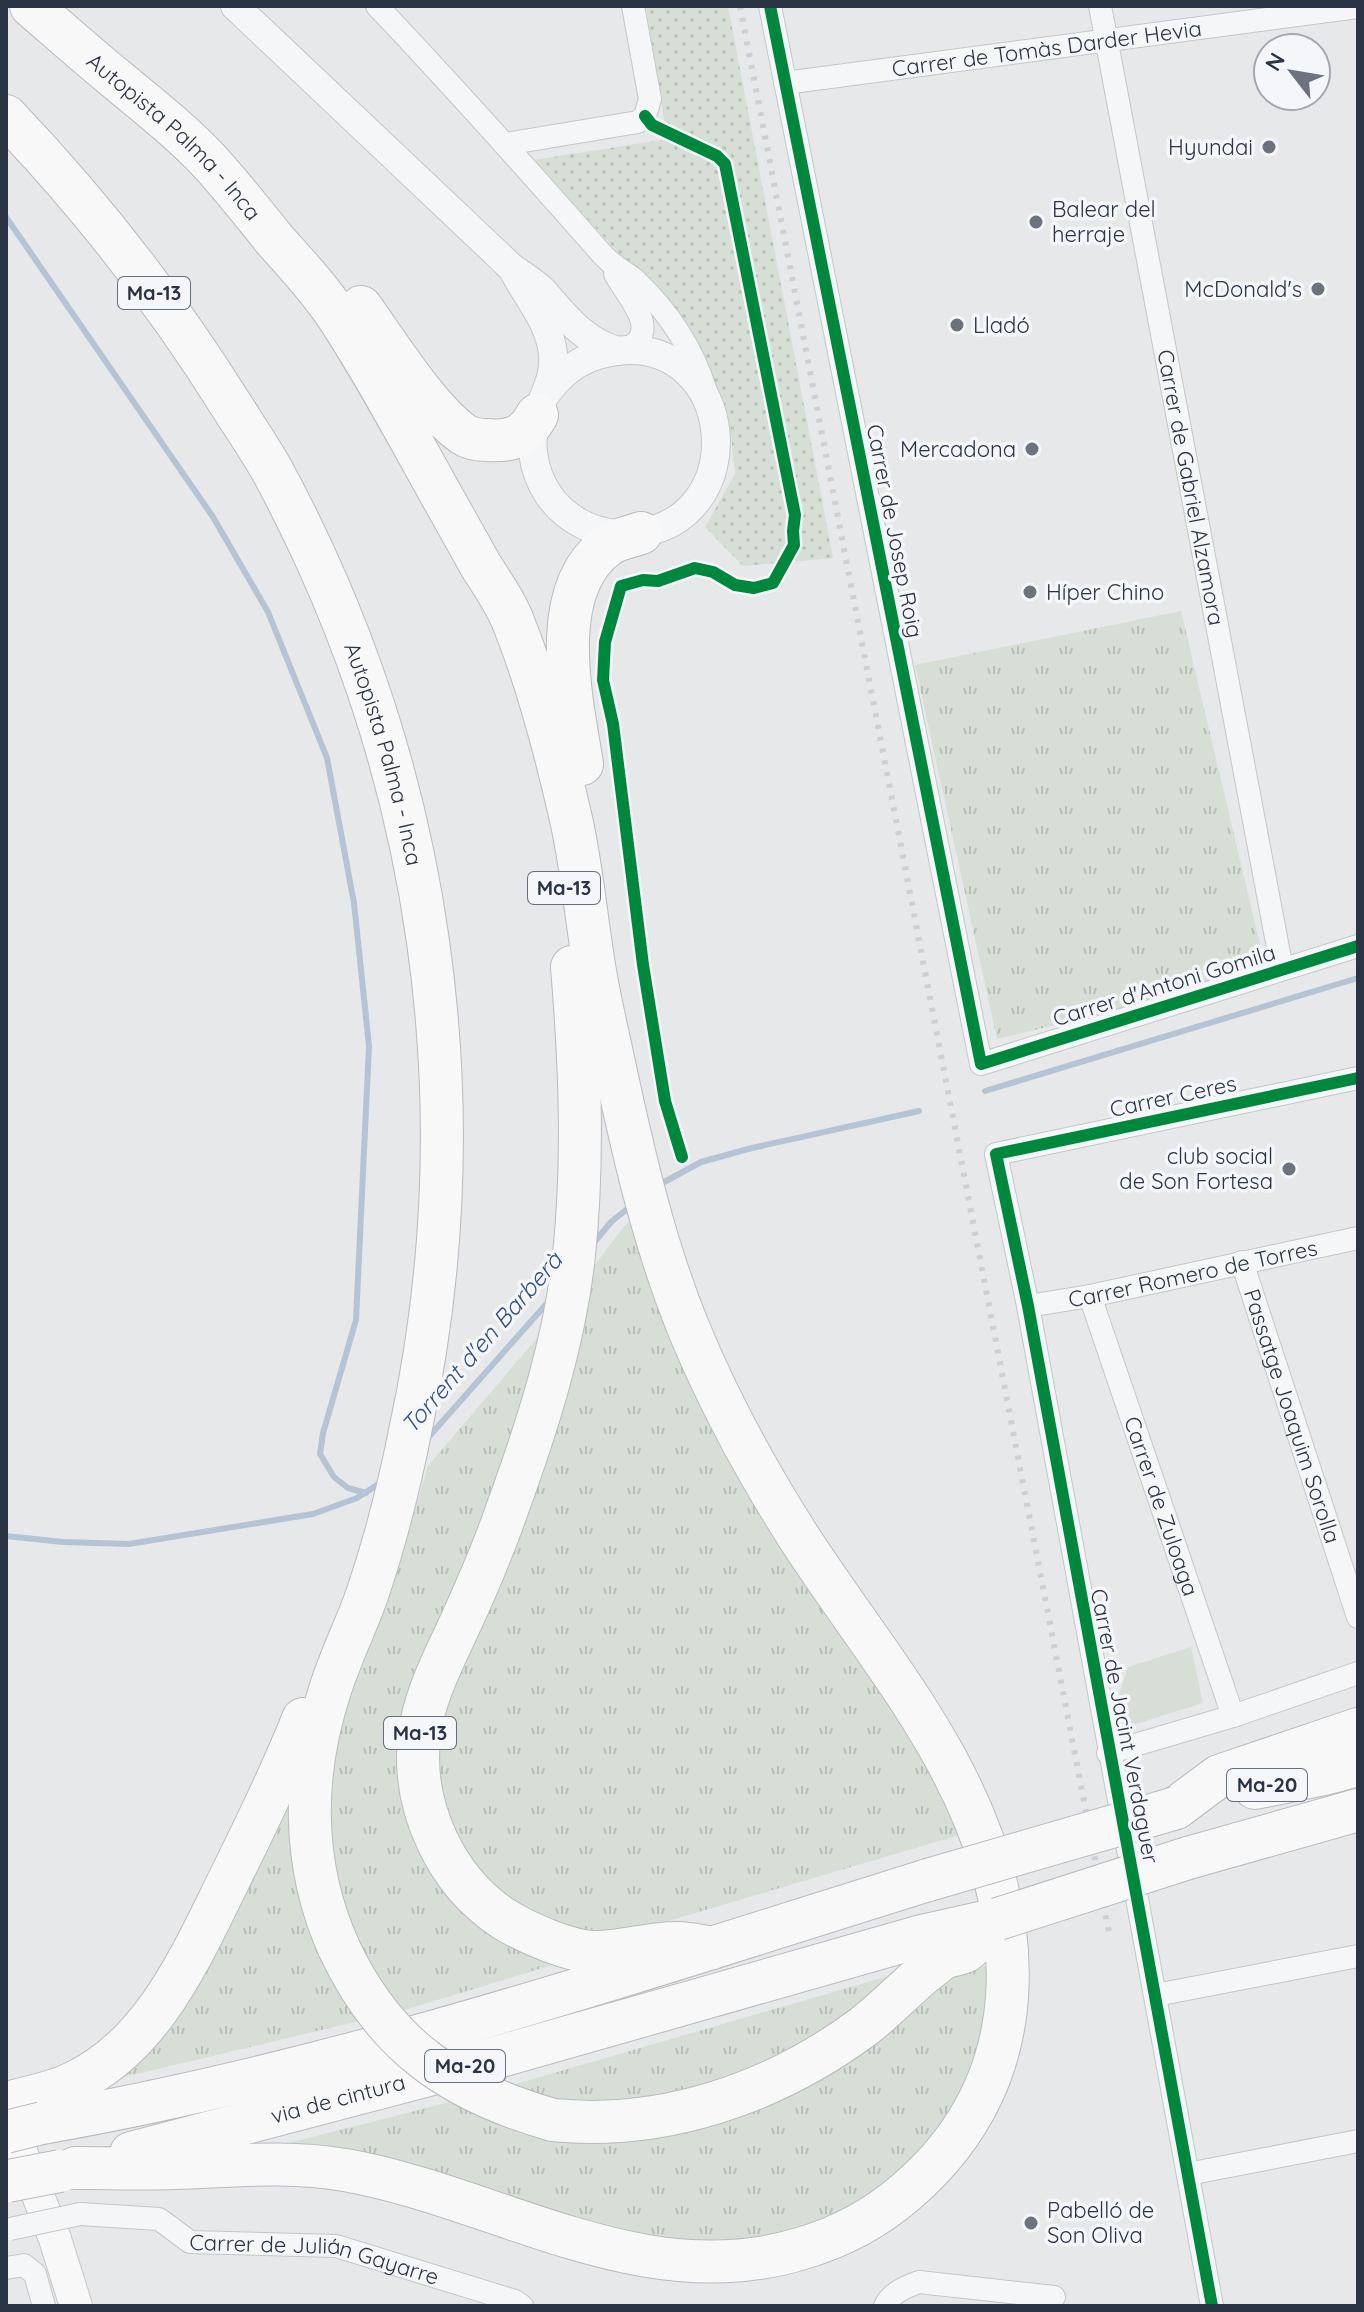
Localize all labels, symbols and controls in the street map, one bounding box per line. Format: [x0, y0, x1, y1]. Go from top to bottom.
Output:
street label: Carrer de Tomàs Darder Hevia [890, 14, 1203, 83]
north arrow [1252, 32, 1332, 112]
street label: Autopista Palma - Inca [81, 47, 267, 226]
text: N [1259, 48, 1291, 76]
place label: Hyundai [1168, 133, 1253, 161]
marker: Hyundai [1260, 138, 1278, 156]
place label: Balear del herraje [1052, 195, 1156, 248]
marker: Balear del herraje [1027, 213, 1045, 231]
place label: McDonald's [1184, 275, 1302, 303]
road number: Ma-13 [118, 277, 190, 309]
marker: McDonald's [1309, 280, 1327, 298]
place label: Lladó [973, 311, 1030, 339]
marker: Lladó [948, 316, 966, 334]
street label: Carrer de Gabriel Alzamora [1151, 347, 1231, 628]
street label: Carrer de Josep Roig [861, 422, 929, 640]
place label: Mercadona [900, 435, 1016, 463]
marker: Mercadona [1023, 440, 1041, 458]
place label: Híper Chino [1046, 578, 1164, 606]
marker: Híper Chino [1021, 583, 1039, 601]
street label: Autopista Palma - Inca [338, 639, 429, 868]
road number: Ma-13 [528, 872, 600, 904]
street label: Carrer d'Antoni Gomila [1049, 938, 1279, 1032]
street label: Carrer Ceres [1107, 1069, 1239, 1123]
place label: club social de Son Fortesa [1119, 1142, 1273, 1195]
marker: club social de Son Fortesa [1280, 1160, 1298, 1178]
street label: Carrer Romero de Torres [1066, 1233, 1320, 1313]
water label: Torrent d'en Barberà [394, 1244, 569, 1439]
street label: Passatge Joaquim Sorolla [1238, 1285, 1347, 1547]
street label: Carrer de Zuloaga [1118, 1413, 1205, 1600]
street label: Carrer de Jacint Verdaguer [1085, 1586, 1165, 1866]
road number: Ma-13 [384, 1717, 456, 1749]
road number: Ma-20 [1227, 1769, 1307, 1801]
road number: Ma-20 [425, 2050, 505, 2082]
street label: via de cintura [268, 2068, 408, 2130]
place label: Pabelló de Son Oliva [1047, 2196, 1154, 2249]
marker: Pabelló de Son Oliva [1022, 2214, 1040, 2232]
street label: Carrer de Julián Gayarre [189, 2228, 442, 2291]

